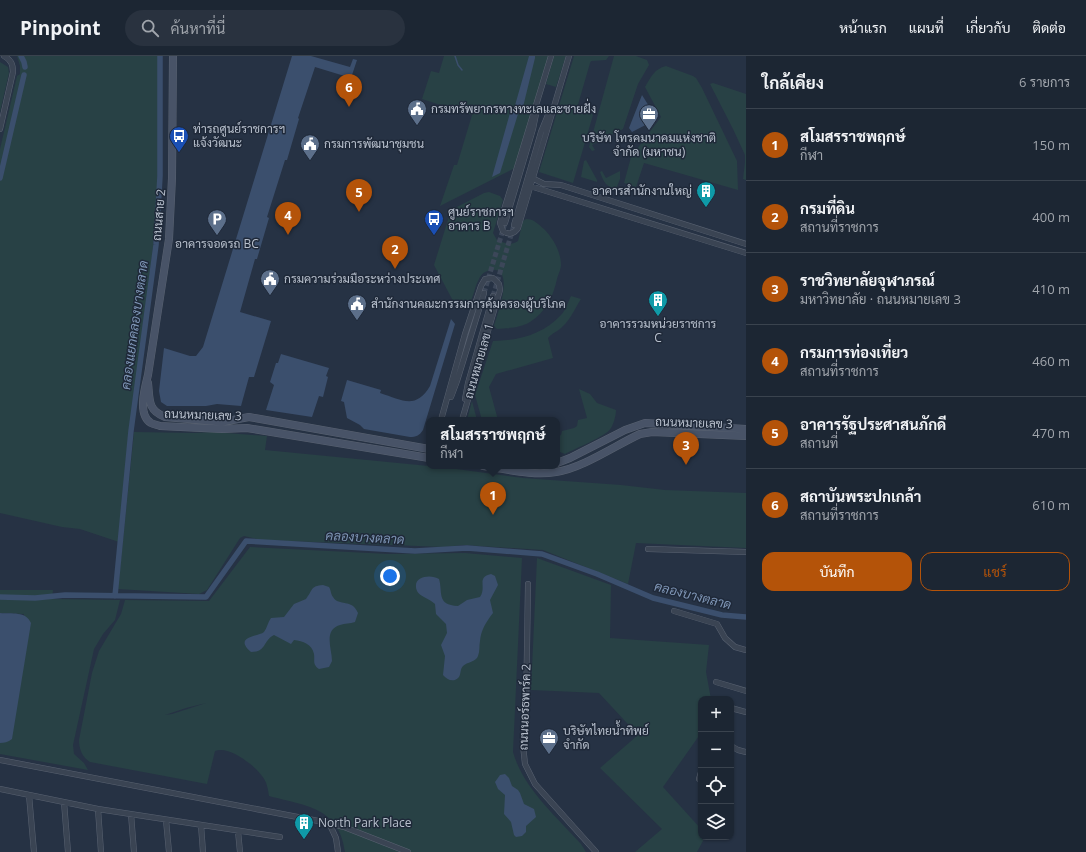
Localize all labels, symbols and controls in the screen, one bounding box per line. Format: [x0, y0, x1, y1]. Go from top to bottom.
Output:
search box [125, 10, 405, 46]
text: Pinpoint [20, 15, 101, 41]
icon: search [139, 17, 161, 39]
text: ค้นหาที่นี่ [171, 18, 225, 38]
text: หน้าแรก [839, 18, 887, 37]
text: แผนที่ [909, 18, 944, 37]
text: เกี่ยวกับ [966, 18, 1010, 37]
text: ติดต่อ [1032, 18, 1066, 37]
text: ใกล้เคียง [762, 71, 824, 94]
text: 6 รายการ [1019, 73, 1070, 91]
pin: 6 [336, 74, 362, 107]
public building icon: กรมทรัพยากรทางทะเลและชายฝั่ง [406, 98, 428, 126]
place label: กรมทรัพยากรทางทะเลและชายฝั่ง [431, 98, 596, 117]
office icon: บริษัท โทรคมนาคมแห่งชาติ จำกัด (มหาชน) [638, 103, 660, 131]
place label: ท่ารถศูนย์ราชการฯ แจ้งวัฒนะ [193, 120, 285, 151]
bus stop icon: ท่ารถศูนย์ราชการฯ แจ้งวัฒนะ [168, 125, 190, 153]
text: สโมสรราชพฤกษ์ [800, 126, 906, 146]
place label: บริษัท โทรคมนาคมแห่งชาติ จำกัด (มหาชน) [582, 129, 716, 160]
public building icon: กรมการพัฒนาชุมชน [299, 133, 321, 161]
place label: กรมการพัฒนาชุมชน [324, 135, 425, 153]
text: 1 [771, 136, 779, 154]
text: 150 m [1032, 136, 1070, 154]
text: กีฬา [800, 146, 823, 164]
pin: 5 [346, 179, 372, 212]
building icon: อาคารสำนักงานใหญ่ [695, 180, 717, 208]
place label: อาคารสำนักงานใหญ่ [592, 182, 692, 199]
street label: ถนนสาย 2 [148, 188, 169, 242]
text: กรมที่ดิน [800, 198, 855, 218]
pin: 4 [275, 202, 301, 235]
place label: ศูนย์ราชการฯ อาคาร B [448, 203, 514, 234]
parking icon: อาคารจอดรถ BC [206, 208, 228, 236]
bus stop icon: ศูนย์ราชการฯ อาคาร B [423, 208, 445, 236]
text: 2 [771, 208, 779, 226]
text: 400 m [1032, 208, 1070, 226]
text: สถานที่ราชการ [800, 218, 879, 236]
place label: อาคารจอดรถ BC [175, 235, 259, 252]
pin: 2 [382, 236, 408, 269]
water label: คลองแยกคลองบางตลาด [116, 259, 152, 391]
public building icon: กรมความร่วมมือระหว่างประเทศ [259, 268, 281, 296]
place label: กรมความร่วมมือระหว่างประเทศ [284, 270, 441, 287]
text: ราชวิทยาลัยจุฬาภรณ์ [800, 270, 935, 290]
text: 3 [771, 280, 779, 298]
text: 410 m [1032, 280, 1070, 298]
building icon: อาคารรวมหน่วยราชการ C [647, 289, 669, 317]
text: มหาวิทยาลัย · ถนนหมายเลข 3 [800, 290, 961, 308]
public building icon: สำนักงานคณะกรรมการคุ้มครองผู้บริโภค [346, 293, 368, 321]
place label: สำนักงานคณะกรรมการคุ้มครองผู้บริโภค [371, 295, 566, 313]
place label: อาคารรวมหน่วยราชการ C [600, 315, 717, 346]
street label: ถนนหมายเลข 1 [460, 321, 497, 401]
text: กรมการท่องเที่ยว [800, 342, 908, 362]
text: 4 [771, 352, 779, 370]
text: 460 m [1032, 352, 1070, 370]
text: สถานที่ราชการ [800, 362, 879, 380]
street label: ถนนหมายเลข 3 [164, 405, 242, 424]
street label: ถนนหมายเลข 3 [655, 413, 733, 432]
text: อาคารรัฐประศาสนภักดี [800, 414, 946, 434]
popup [426, 417, 560, 469]
text: สโมสรราชพฤกษ์ [440, 424, 546, 444]
text: 5 [771, 424, 779, 442]
text: 470 m [1032, 424, 1070, 442]
pin: 3 [673, 432, 699, 465]
text: สถานที่ [800, 434, 838, 452]
text: กีฬา [440, 444, 463, 462]
pin: 1 [480, 482, 506, 515]
text: สถาบันพระปกเกล้า [800, 486, 921, 506]
text: 6 [771, 496, 779, 514]
text: 610 m [1032, 496, 1070, 514]
text: สถานที่ราชการ [800, 506, 879, 524]
water label: คลองบางตลาด [325, 526, 405, 548]
button: บันทึก [762, 552, 912, 591]
button: แชร์ [920, 552, 1070, 591]
your location [380, 566, 400, 586]
water label: คลองบางตลาด [653, 577, 734, 613]
street label: ถนนนอร์ธพาร์ค 2 [514, 663, 535, 751]
map controls [698, 696, 734, 840]
button: + [698, 696, 734, 732]
place label: บริษัทไทยน้ำทิพย์ จำกัด [563, 720, 649, 753]
office icon: บริษัทไทยน้ำทิพย์ จำกัด [538, 727, 560, 755]
button: − [698, 732, 734, 768]
button: locate [698, 768, 734, 804]
button: layers [698, 804, 734, 840]
building icon: North Park Place [293, 812, 315, 840]
place label: North Park Place [318, 814, 412, 831]

